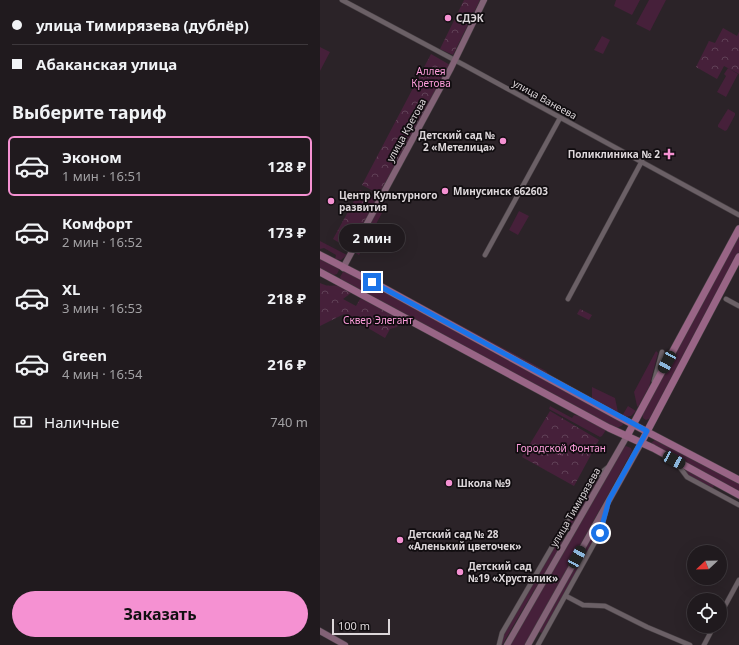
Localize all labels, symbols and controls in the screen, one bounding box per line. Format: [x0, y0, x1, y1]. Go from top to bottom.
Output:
place label: СДЭК [456, 11, 484, 25]
marker: СДЭК [443, 13, 453, 23]
text: улица Тимирязева (дублёр) [36, 15, 249, 35]
text: Абаканская улица [36, 54, 177, 74]
park label: Аллея Кретова [411, 64, 451, 90]
street label: улица Ванеева [510, 76, 580, 122]
street label: улица Кретова [383, 96, 429, 164]
text: Выберите тариф [12, 100, 167, 124]
place label: Детский сад № 2 «Метелица» [419, 128, 495, 154]
marker: Детский сад № 2 «Метелица» [498, 136, 508, 146]
text: Эконом [62, 147, 122, 167]
place label: Поликлиника № 2 [568, 147, 660, 161]
icon: car [14, 148, 50, 184]
marker: Поликлиника № 2 [663, 148, 675, 160]
text: 128 ₽ [267, 156, 306, 176]
text: 1 мин · 16:51 [62, 167, 142, 185]
place label: Минусинск 662603 [453, 184, 548, 198]
marker: Минусинск 662603 [440, 186, 450, 196]
place label: Центр Культурного развития [339, 188, 437, 214]
marker: Центр Культурного развития [326, 196, 336, 206]
text: Комфорт [62, 213, 132, 233]
icon: car [14, 214, 50, 250]
text: 173 ₽ [267, 222, 306, 242]
callout: 2 мин [339, 224, 405, 252]
text: 2 мин [353, 229, 392, 247]
text: 2 мин · 16:52 [62, 233, 142, 251]
route end [363, 273, 381, 291]
text: XL [62, 279, 80, 299]
icon: car [14, 280, 50, 316]
text: 218 ₽ [267, 288, 306, 308]
text: 3 мин · 16:53 [62, 299, 142, 317]
park label: Сквер Элегант [343, 313, 413, 327]
text: Green [62, 345, 107, 365]
icon: car [14, 346, 50, 382]
car [656, 349, 678, 375]
text: 216 ₽ [267, 354, 306, 374]
text: 4 мин · 16:54 [62, 365, 142, 383]
icon: cash [12, 411, 34, 433]
text: Наличные [44, 412, 119, 432]
text: 740 m [270, 413, 308, 431]
park label: Городской Фонтан [516, 441, 606, 455]
car [661, 449, 687, 471]
street label: улица Тимирязева [547, 465, 603, 549]
place label: Школа №9 [457, 476, 511, 490]
marker: Школа №9 [444, 478, 454, 488]
route start [591, 524, 609, 542]
place label: Детский сад № 28 «Аленький цветочек» [408, 527, 522, 553]
marker: Детский сад № 28 «Аленький цветочек» [395, 535, 405, 545]
car [566, 544, 588, 570]
north arrow [687, 545, 727, 585]
map controls [687, 545, 727, 633]
place label: Детский сад №19 «Хрусталик» [468, 559, 558, 585]
marker: Детский сад №19 «Хрусталик» [455, 567, 465, 577]
button: Заказать [12, 591, 308, 637]
button: locate [687, 593, 727, 633]
scale bar [332, 617, 390, 636]
text: 100 m [338, 618, 370, 633]

